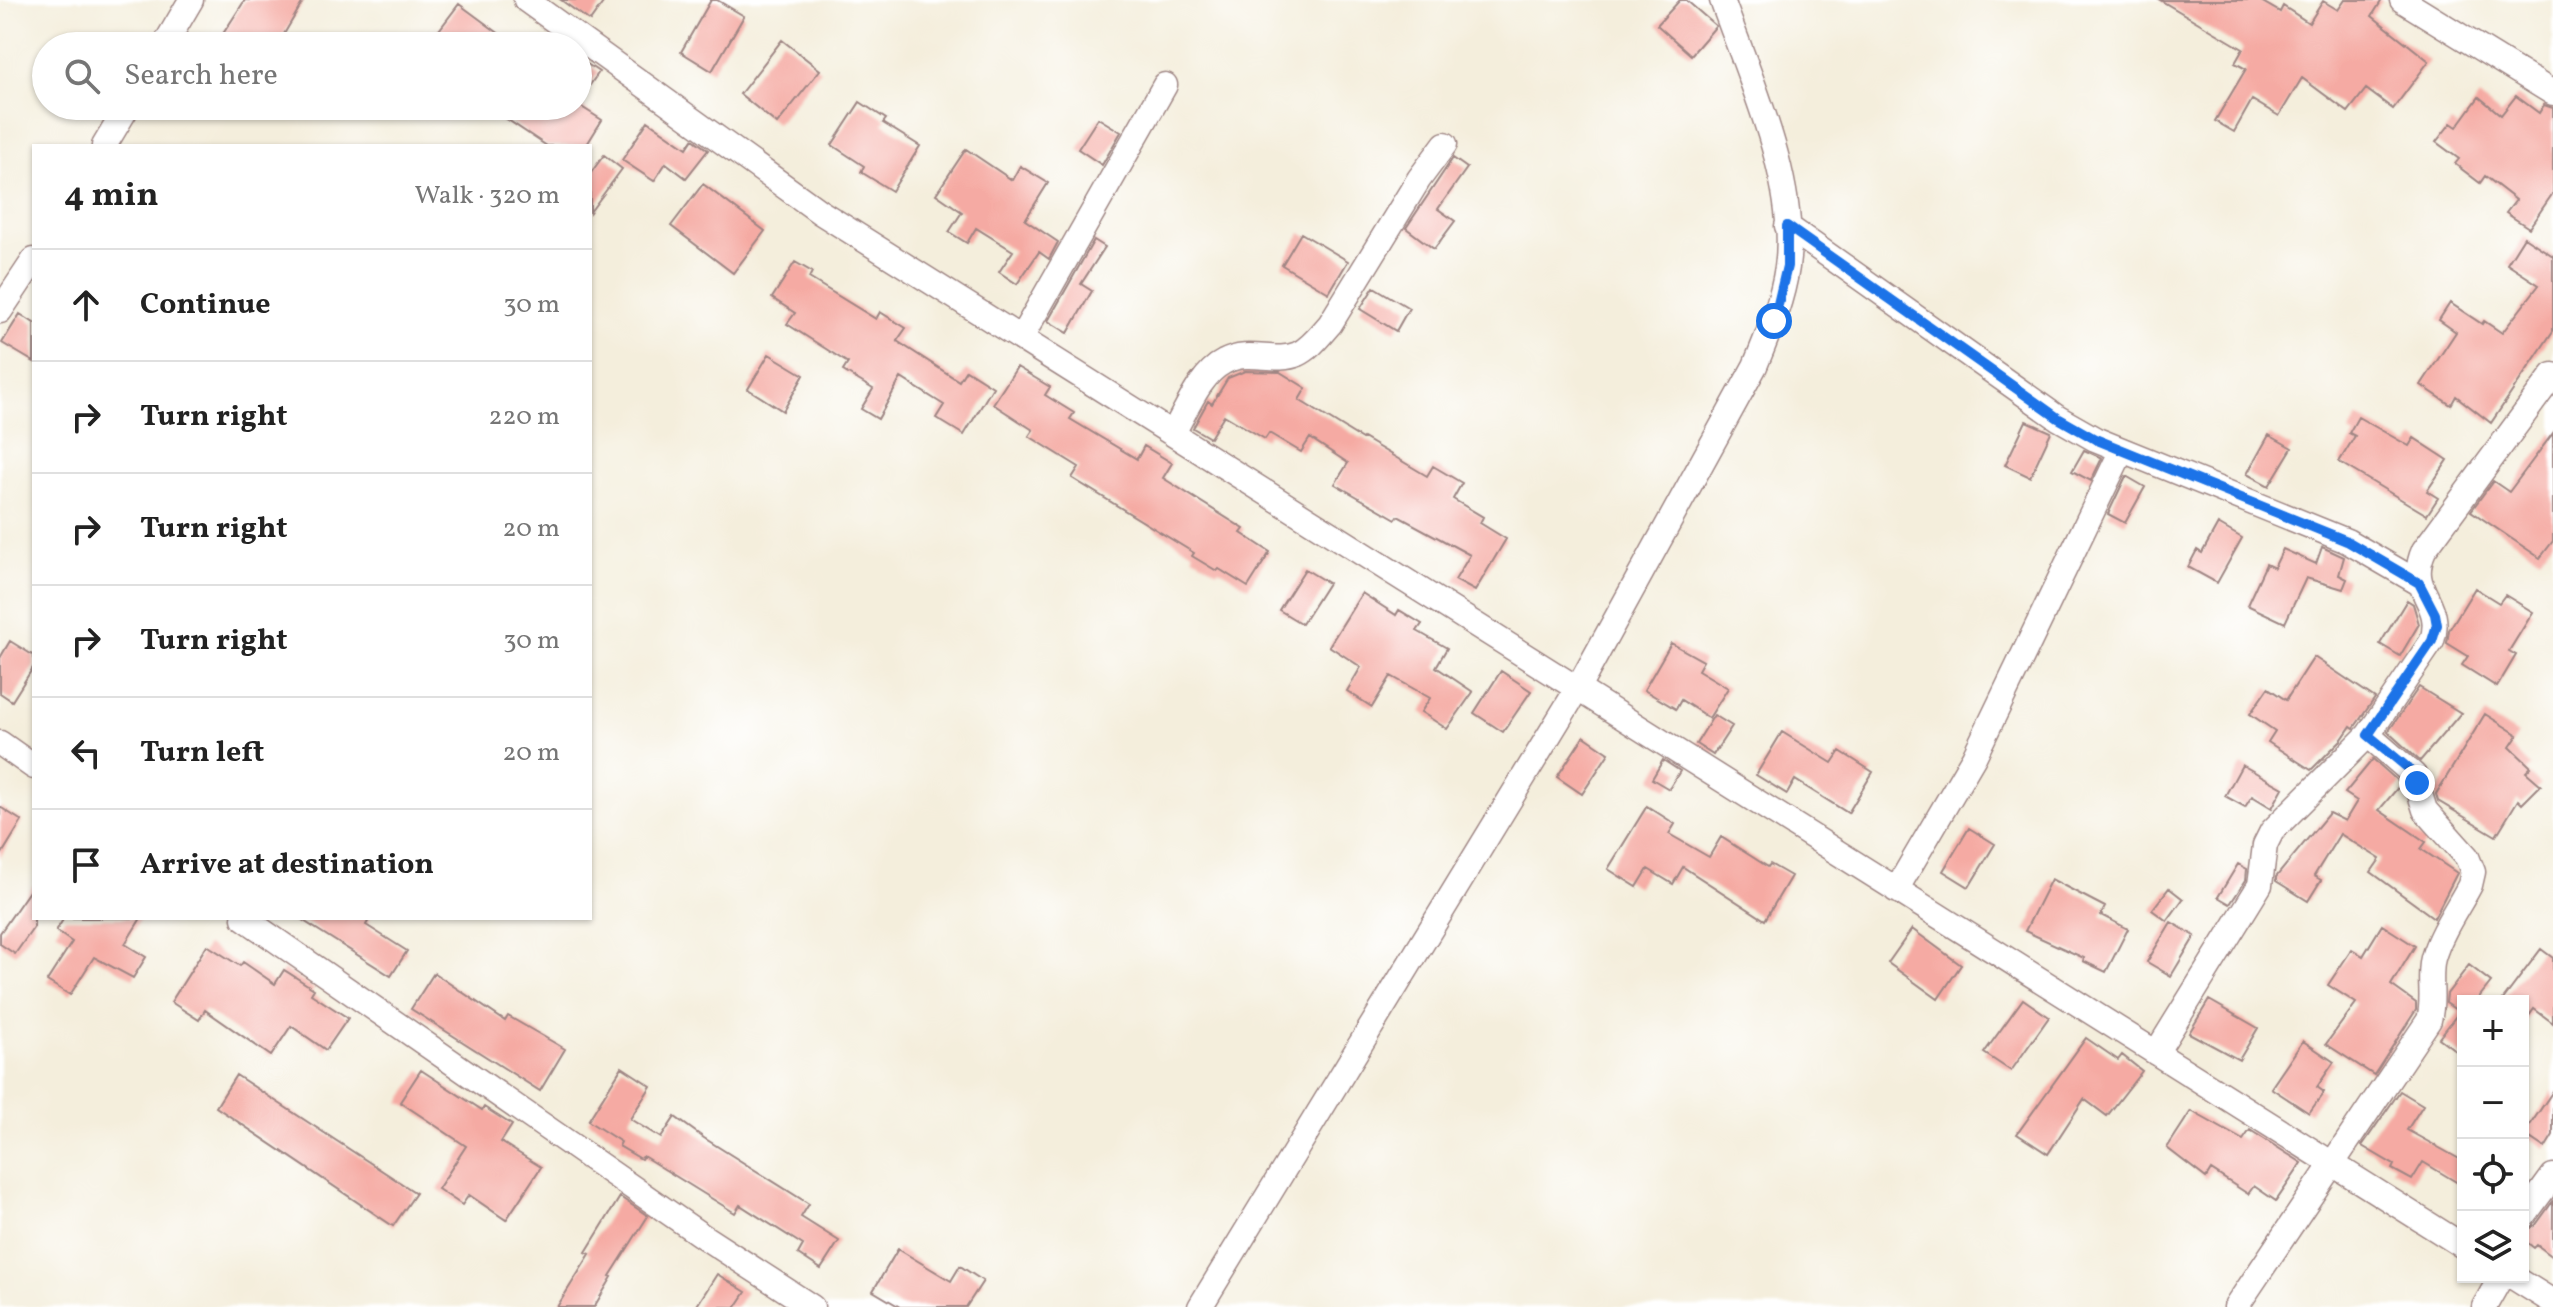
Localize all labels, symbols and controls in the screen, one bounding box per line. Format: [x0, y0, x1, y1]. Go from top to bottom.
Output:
search box [32, 32, 592, 120]
icon: search [60, 54, 104, 98]
text: Search here [124, 55, 278, 97]
text: 4 min [64, 173, 159, 220]
text: Walk · 320 m [414, 178, 560, 214]
icon: ahead [64, 283, 108, 327]
text: Continue [140, 284, 271, 326]
text: 30 m [503, 287, 560, 323]
route start [1756, 303, 1792, 339]
icon: right [64, 395, 108, 439]
text: Turn right [140, 396, 288, 438]
text: 220 m [488, 399, 560, 435]
icon: right [64, 507, 108, 551]
text: Turn right [140, 508, 288, 550]
text: 20 m [502, 511, 560, 547]
icon: right [64, 619, 108, 663]
text: Turn right [140, 620, 288, 662]
text: 30 m [503, 623, 560, 659]
icon: left [64, 731, 108, 775]
text: Turn left [140, 732, 264, 774]
text: 20 m [502, 735, 560, 771]
route end [2399, 765, 2435, 801]
icon: arrive [64, 843, 108, 887]
text: Arrive at destination [140, 844, 434, 886]
map controls [2457, 995, 2529, 1283]
button: + [2457, 995, 2529, 1067]
button: − [2457, 1067, 2529, 1139]
button: locate [2457, 1139, 2529, 1211]
button: layers [2457, 1211, 2529, 1283]

